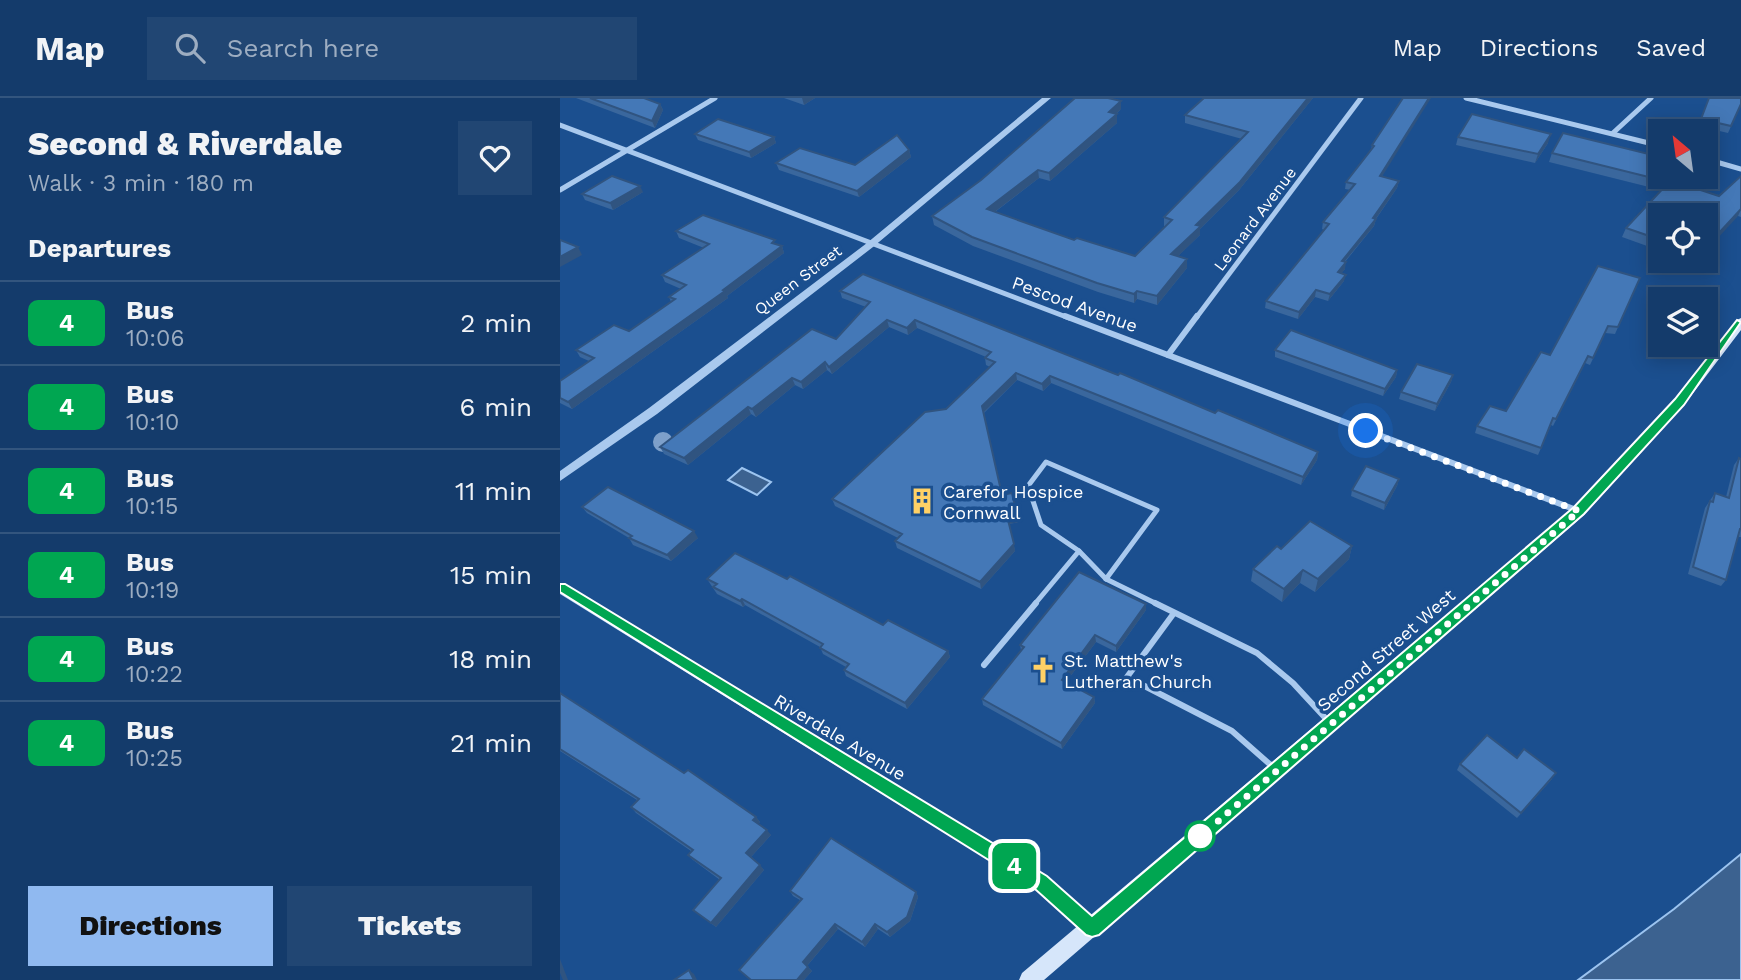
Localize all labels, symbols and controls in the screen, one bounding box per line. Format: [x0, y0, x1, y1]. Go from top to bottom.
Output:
search box [147, 17, 637, 80]
text: Map [35, 29, 105, 68]
icon: search [171, 29, 209, 67]
text: Search here [227, 33, 379, 63]
text: Map [1393, 34, 1442, 62]
text: Directions [1480, 34, 1598, 62]
text: Saved [1636, 34, 1706, 62]
north arrow [1648, 119, 1718, 189]
map controls [1648, 119, 1718, 357]
button: heart [458, 121, 532, 195]
text: Second & Riverdale [28, 124, 342, 163]
street label: Leonard Avenue [1210, 163, 1300, 275]
text: Walk · 3 min · 180 m [28, 170, 254, 197]
button: locate [1648, 203, 1718, 273]
text: Departures [28, 233, 171, 263]
street label: Queen Street [751, 241, 845, 319]
street label: Pescod Avenue [1009, 272, 1141, 336]
button: layers [1648, 287, 1718, 357]
text: Bus [126, 295, 174, 325]
text: 2 min [460, 308, 532, 338]
text: 4 [59, 309, 74, 337]
text: 10:06 [126, 325, 184, 352]
text: Bus [126, 379, 174, 409]
text: 6 min [460, 392, 532, 422]
text: 4 [59, 393, 74, 421]
text: 10:10 [126, 409, 179, 436]
your location [1348, 413, 1383, 448]
text: Bus [126, 463, 174, 493]
text: 11 min [455, 476, 532, 506]
text: 4 [59, 477, 74, 505]
place label: Carefor Hospice Cornwall [943, 481, 1083, 523]
building icon: Carefor Hospice Cornwall [907, 486, 937, 516]
text: 10:15 [126, 493, 178, 520]
text: Bus [126, 547, 174, 577]
text: 15 min [450, 560, 532, 590]
text: 4 [59, 561, 74, 589]
text: 10:19 [126, 577, 179, 604]
street label: Second Street West [1313, 584, 1459, 715]
text: Bus [126, 631, 174, 661]
text: 18 min [449, 644, 532, 674]
text: 4 [59, 645, 74, 673]
place label: St. Matthew's Lutheran Church [1064, 650, 1212, 692]
church icon: St. Matthew's Lutheran Church [1028, 655, 1058, 685]
text: 10:22 [126, 661, 183, 688]
street label: Riverdale Avenue [770, 689, 910, 785]
text: Bus [126, 715, 174, 745]
text: 21 min [450, 728, 532, 758]
text: 4 [59, 729, 74, 757]
text: 10:25 [126, 745, 183, 772]
unlabelled marker [1185, 821, 1215, 851]
line badge: 4 [991, 843, 1037, 889]
text: 4 [1006, 852, 1022, 880]
button: Directions [28, 886, 273, 966]
button: Tickets [287, 886, 532, 966]

